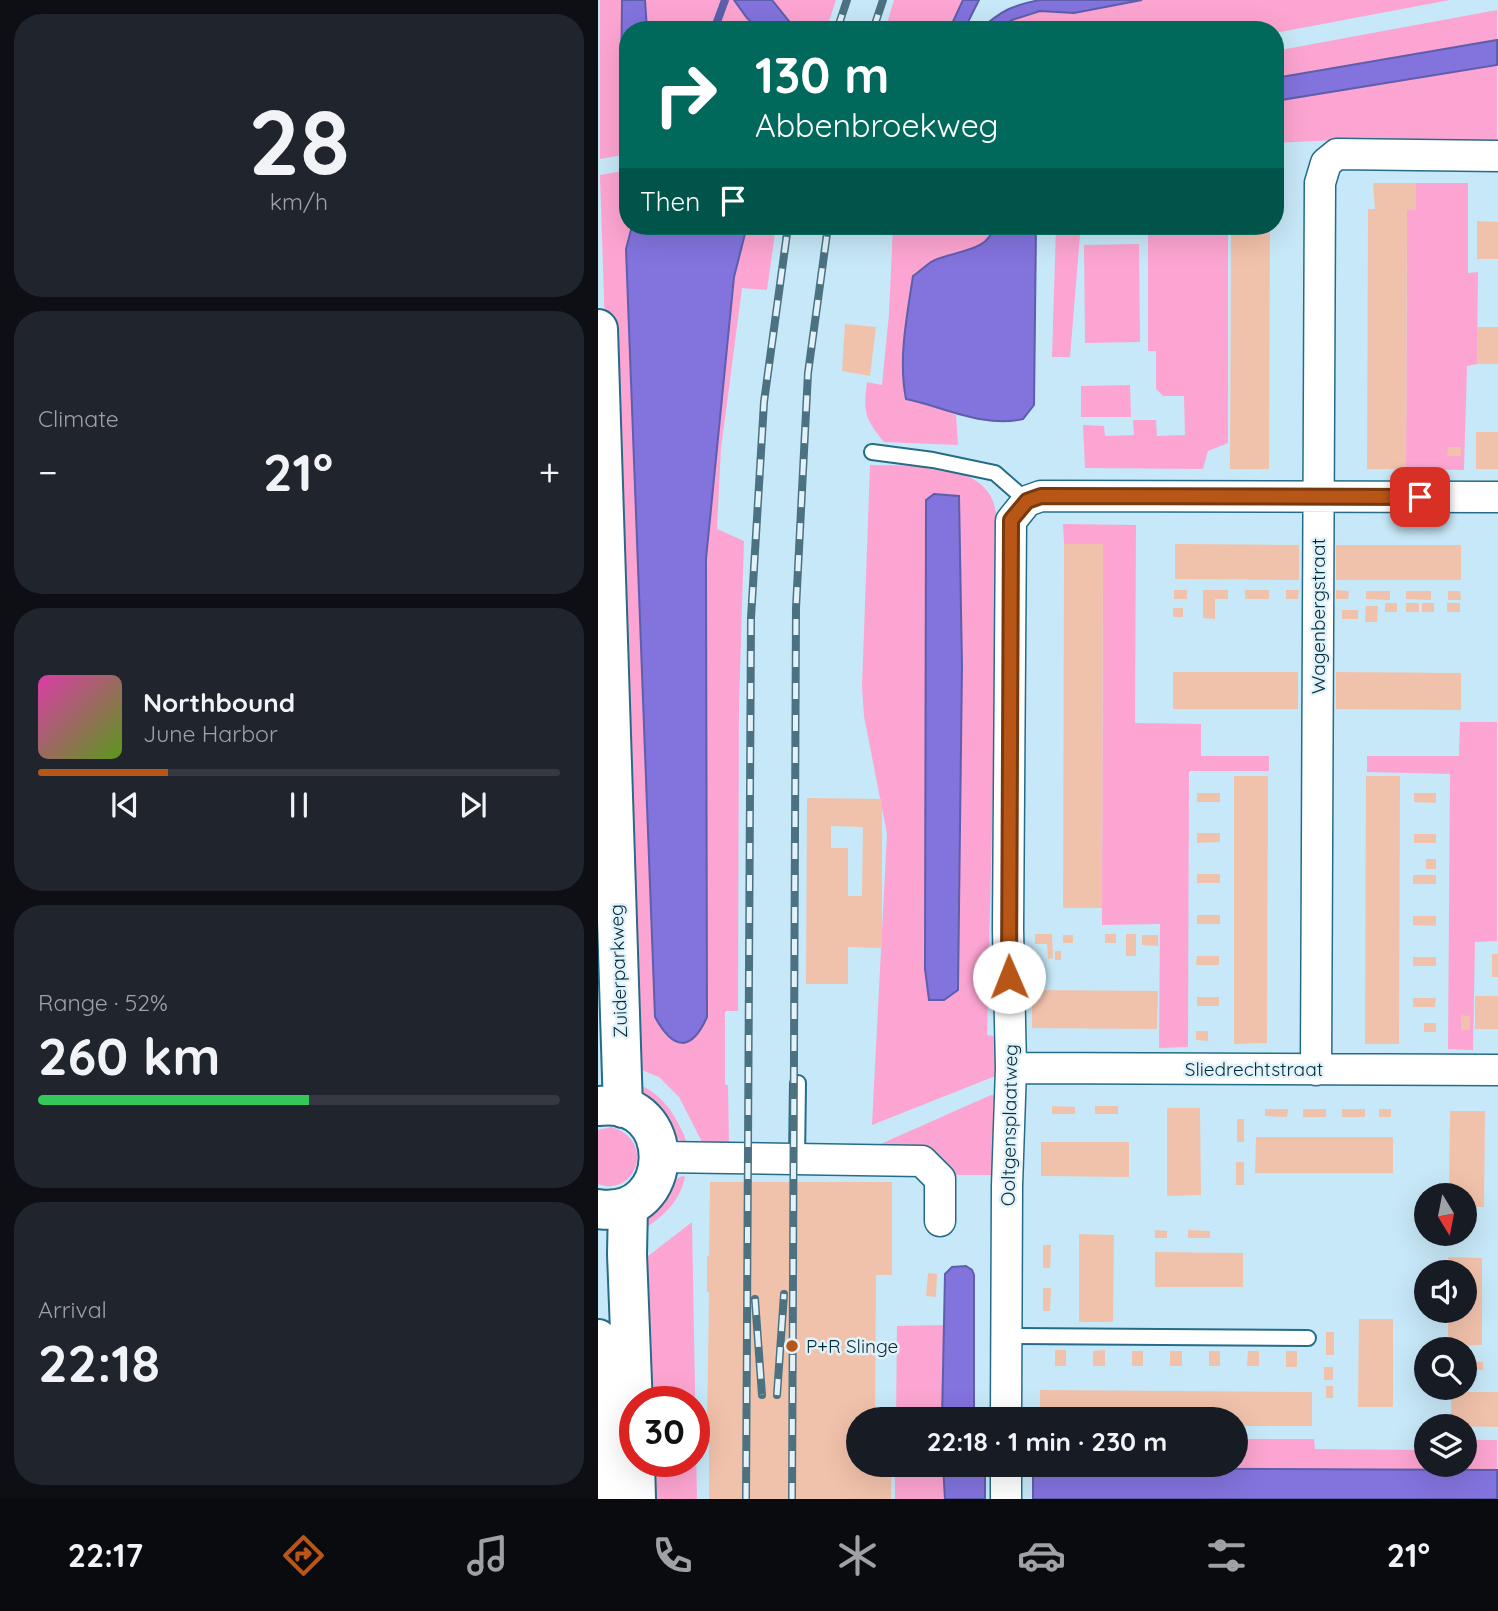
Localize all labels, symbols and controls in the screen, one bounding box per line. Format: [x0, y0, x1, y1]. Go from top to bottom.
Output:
text: 130 m [755, 44, 889, 105]
icon: right [640, 49, 731, 140]
text: 28 [248, 84, 350, 198]
text: Abbenbroekweg [755, 105, 999, 145]
icon: arrive [714, 182, 752, 220]
text: Then [640, 185, 700, 218]
text: km/h [270, 187, 328, 216]
text: Climate [38, 404, 119, 433]
text: 21° [263, 439, 333, 504]
text: − [38, 448, 58, 496]
text: + [539, 448, 560, 496]
pin [1390, 467, 1450, 527]
icon: arrive [1401, 478, 1439, 516]
street label: Wagenbergstraat [1306, 538, 1330, 694]
text: Northbound [143, 686, 295, 719]
text: June Harbor [143, 719, 278, 748]
icon: previous [106, 786, 144, 824]
icon: pause [280, 786, 318, 824]
icon: next [454, 786, 492, 824]
street label: Zuiderparkweg [604, 904, 632, 1038]
position arrow [972, 940, 1046, 1014]
text: Range · 52% [38, 988, 168, 1017]
text: 260 km [38, 1023, 220, 1088]
street label: Ooltgensplaatweg [996, 1044, 1022, 1206]
street label: Sliedrechtstraat [1185, 1057, 1323, 1081]
north arrow [1414, 1183, 1476, 1246]
map controls [1414, 1183, 1477, 1477]
button: sound [1414, 1260, 1477, 1323]
text: Arrival [38, 1295, 107, 1324]
text: 22:18 [38, 1330, 160, 1395]
place label: P+R Slinge [806, 1334, 898, 1358]
button: search [1414, 1337, 1477, 1400]
marker: P+R Slinge [784, 1338, 800, 1354]
speed limit sign: 30 [619, 1386, 710, 1477]
button: layers [1414, 1414, 1477, 1477]
text: 22:18 · 1 min · 230 m [927, 1425, 1167, 1458]
icon: directions [279, 1531, 328, 1580]
icon: music [463, 1531, 512, 1580]
icon: phone [648, 1531, 697, 1580]
icon: climate [833, 1531, 882, 1580]
icon: car [1017, 1531, 1066, 1580]
icon: filters [1202, 1531, 1251, 1580]
text: 22:17 [68, 1535, 143, 1575]
text: 21° [1387, 1535, 1430, 1575]

